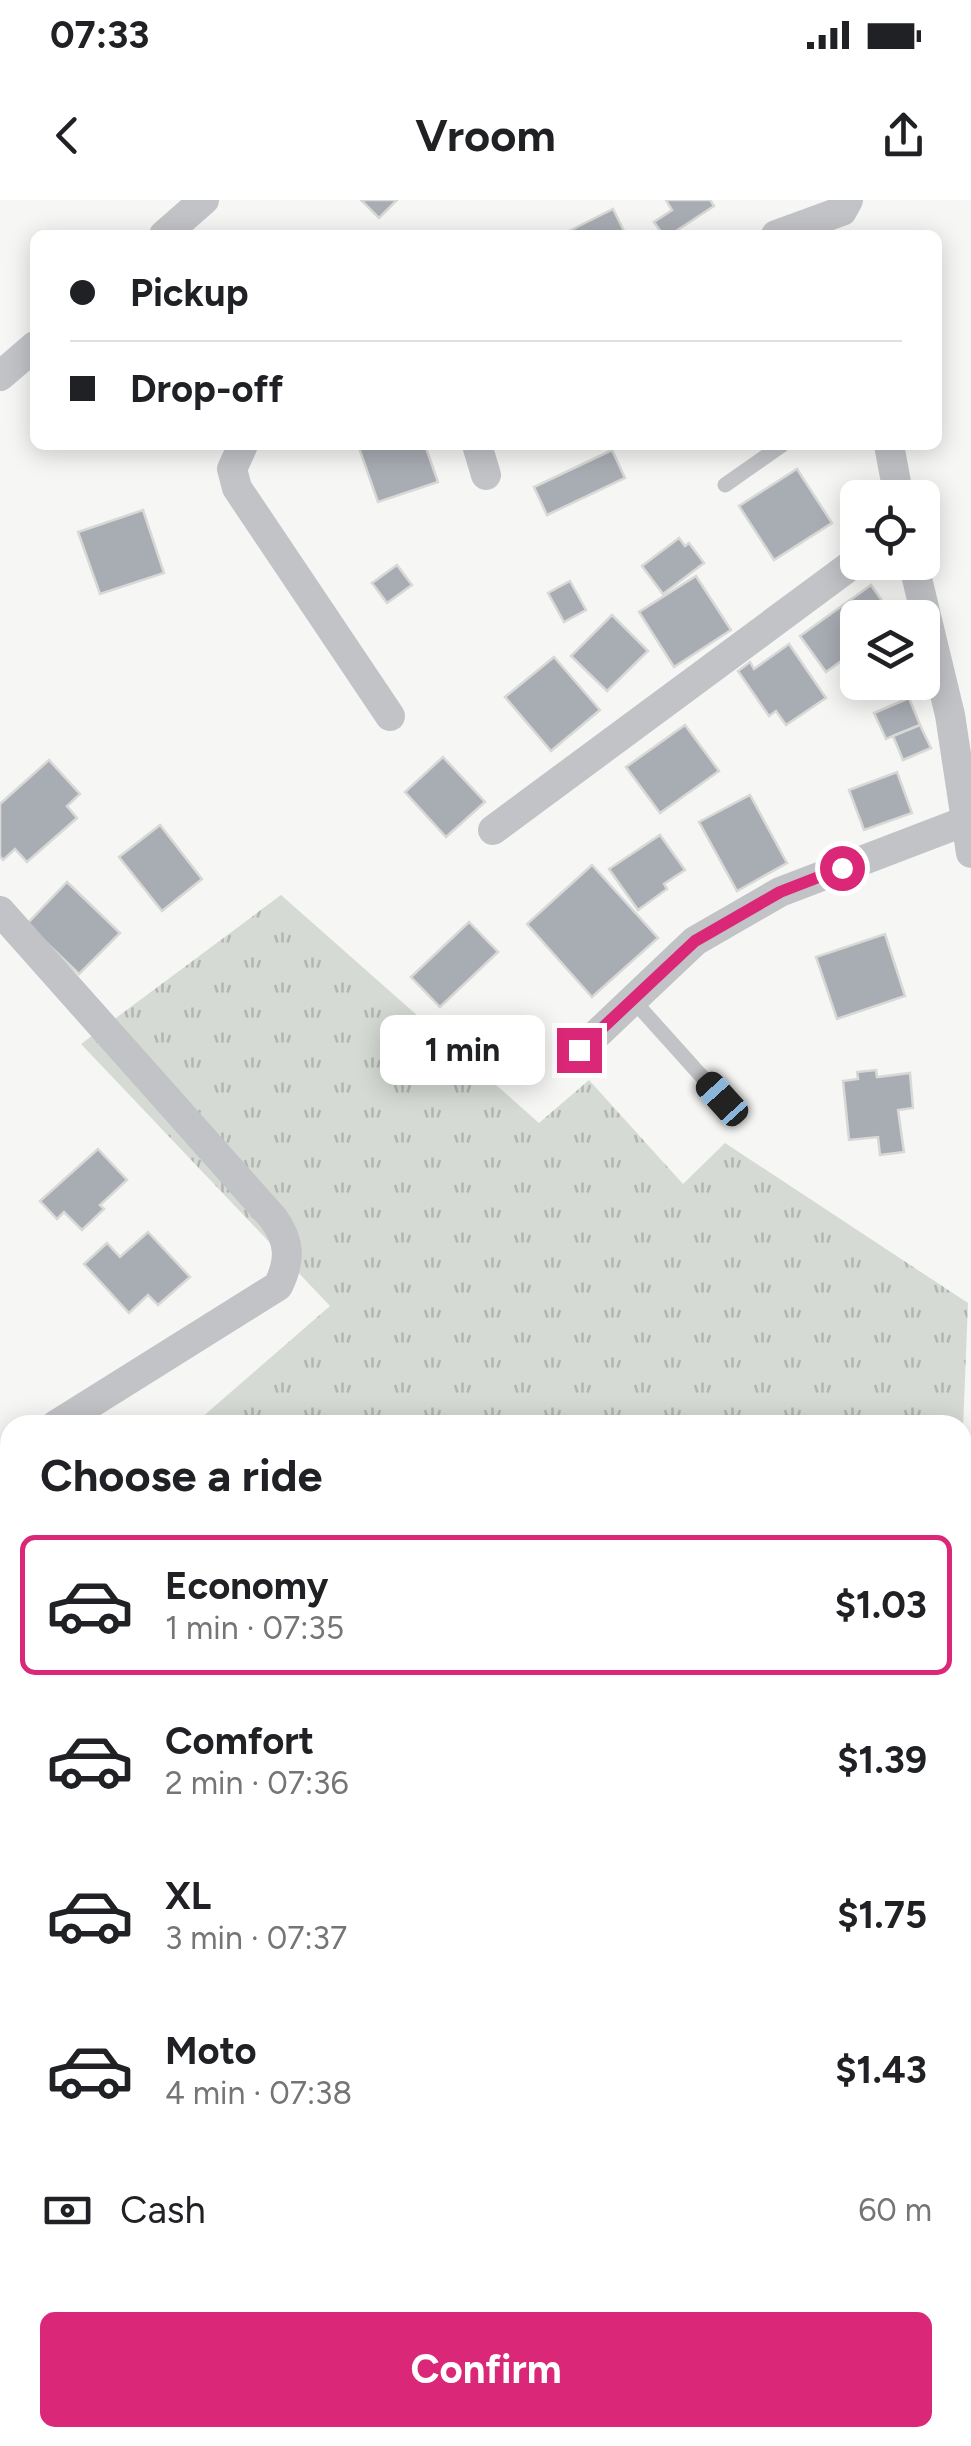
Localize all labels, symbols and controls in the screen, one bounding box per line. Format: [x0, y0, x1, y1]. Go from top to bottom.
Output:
text: 07:33 [50, 12, 149, 58]
icon: back [40, 108, 95, 163]
text: Vroom [415, 108, 556, 162]
icon: share [876, 108, 931, 163]
text: Pickup [130, 270, 248, 316]
text: Drop-off [130, 366, 283, 412]
map controls [840, 480, 940, 700]
button: locate [840, 480, 940, 580]
button: layers [840, 600, 940, 700]
route start [820, 846, 865, 891]
callout: 1 min [379, 1015, 544, 1085]
route end [557, 1028, 602, 1073]
text: 1 min [425, 1031, 500, 1069]
car [691, 1067, 753, 1131]
text: Choose a ride [40, 1448, 322, 1502]
icon: car [45, 1560, 135, 1650]
text: Economy [165, 1563, 328, 1609]
text: $1.03 [835, 1582, 927, 1628]
text: 1 min · 07:35 [165, 1609, 344, 1647]
icon: car [45, 1715, 135, 1805]
text: Comfort [165, 1718, 314, 1764]
text: $1.39 [837, 1737, 927, 1783]
text: 2 min · 07:36 [165, 1764, 349, 1802]
icon: car [45, 1870, 135, 1960]
text: XL [165, 1873, 211, 1919]
text: $1.75 [837, 1892, 927, 1938]
text: 3 min · 07:37 [165, 1919, 347, 1957]
icon: car [45, 2025, 135, 2115]
text: Moto [165, 2028, 257, 2074]
text: $1.43 [835, 2047, 927, 2093]
text: 4 min · 07:38 [165, 2074, 352, 2112]
icon: cash [40, 2183, 95, 2238]
text: Cash [120, 2187, 206, 2233]
text: 60 m [858, 2191, 932, 2229]
button: Confirm [40, 2312, 932, 2427]

